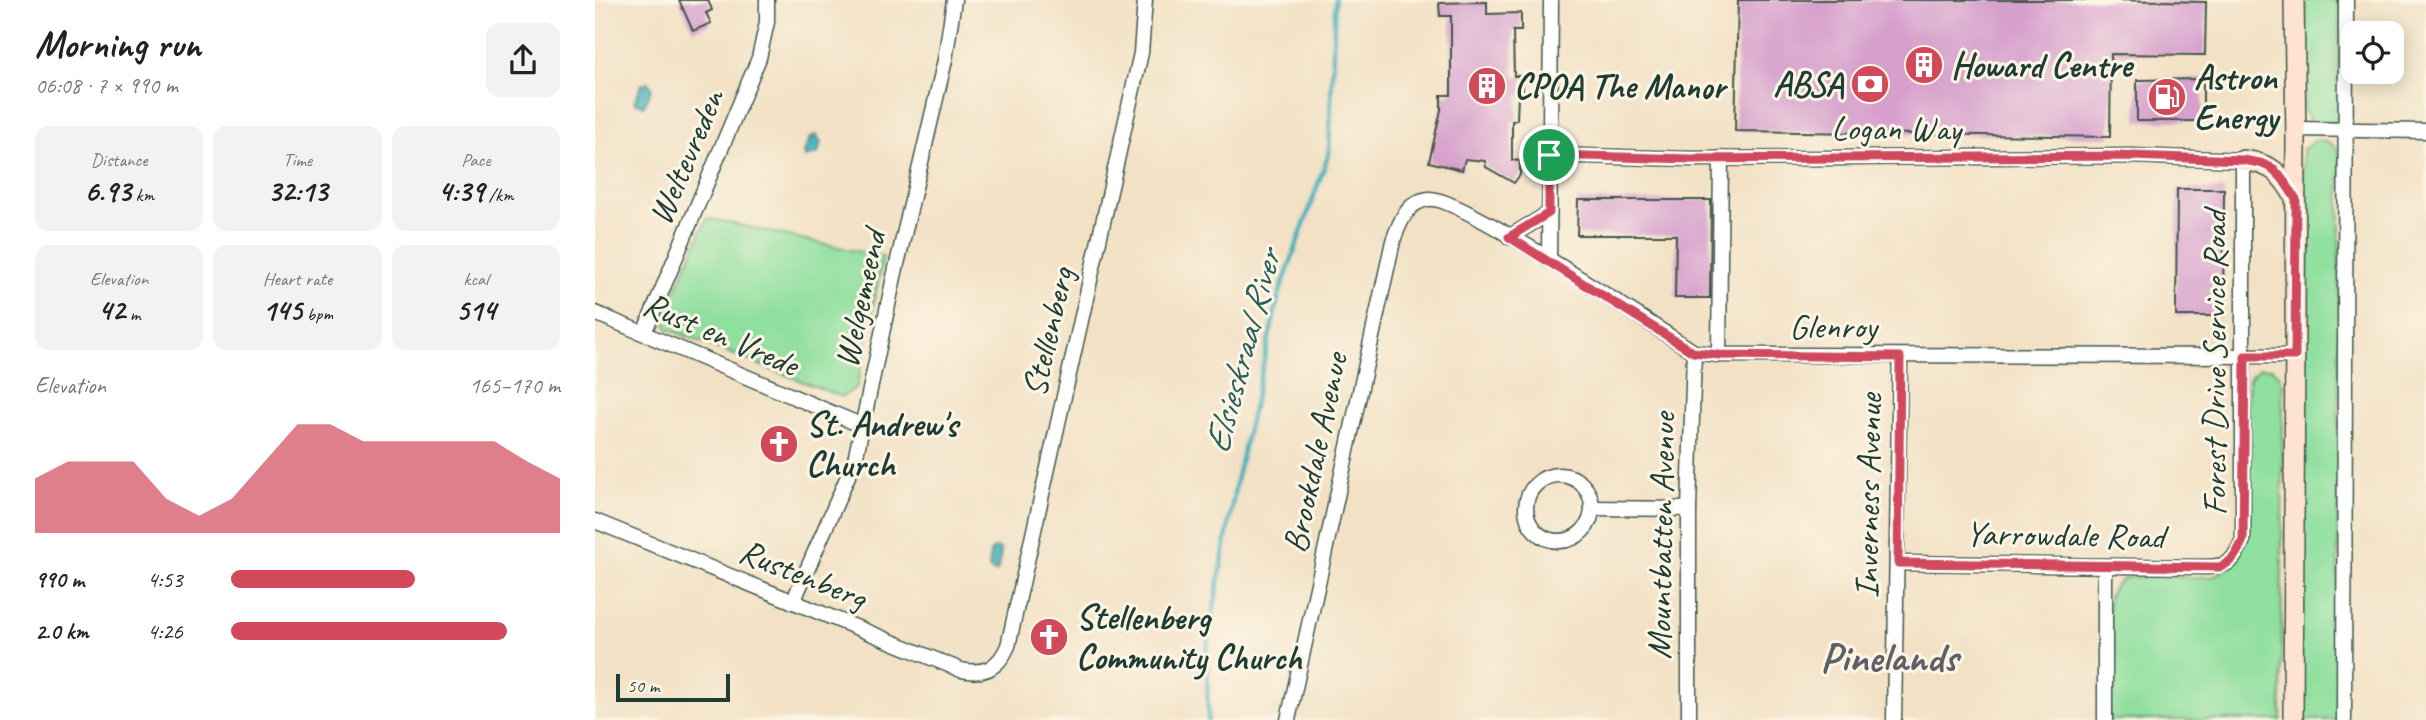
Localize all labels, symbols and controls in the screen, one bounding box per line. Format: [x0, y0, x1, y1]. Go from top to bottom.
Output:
text: Morning run [35, 21, 201, 68]
map controls [2341, 21, 2404, 84]
button: locate [2341, 21, 2404, 84]
button: share [486, 23, 560, 97]
place label: Howard Centre [1951, 43, 2135, 88]
building icon: Howard Centre [1903, 44, 1945, 86]
place label: Astron Energy [2194, 55, 2281, 140]
place label: ABSA [1773, 62, 1845, 107]
bank icon: ABSA [1849, 63, 1891, 105]
place label: CPOA The Manor [1514, 64, 1728, 109]
building icon: CPOA The Manor [1466, 65, 1508, 107]
text: 06:08 · 7 × 990 m [35, 71, 178, 100]
fuel station icon: Astron Energy [2146, 76, 2188, 118]
street label: Weltevreden [637, 81, 735, 231]
street label: Logan Way [1831, 106, 1964, 151]
pin [1519, 125, 1579, 185]
icon: arrive [1530, 136, 1568, 174]
text: Distance [91, 148, 148, 172]
text: Time [283, 148, 312, 172]
text: Pace [461, 148, 490, 172]
text: 6.93 [84, 172, 131, 210]
text: 32:13 [268, 172, 327, 210]
text: 4:39 [438, 172, 484, 210]
text: km [131, 183, 154, 207]
text: /km [484, 183, 514, 207]
street label: Forest Drive Service Road [2192, 205, 2237, 515]
street label: Welgemeend [824, 221, 898, 372]
water label: Elsieskraal River [1192, 240, 1293, 458]
street label: Stellenberg [1011, 261, 1085, 401]
text: Elevation [90, 267, 148, 291]
text: Heart rate [263, 267, 332, 291]
text: kcal [463, 267, 488, 291]
street label: Rust en Vrede [637, 281, 808, 388]
text: 42 [98, 291, 125, 329]
text: 145 [262, 291, 302, 329]
text: 514 [456, 291, 496, 329]
text: m [125, 302, 140, 326]
text: bpm [302, 302, 333, 326]
street label: Glenroy [1789, 304, 1880, 349]
street label: Brookdale Avenue [1272, 347, 1359, 557]
text: Elevation [35, 371, 106, 400]
text: 165–170 m [469, 371, 560, 400]
street label: Inverness Avenue [1844, 391, 1892, 599]
place label: St. Andrew's Church [806, 402, 961, 487]
street label: Mountbatten Avenue [1636, 410, 1686, 660]
church icon: St. Andrew's Church [758, 423, 800, 465]
street label: Yarrowdale Road [1965, 511, 2170, 559]
street label: Rustenberg [733, 528, 875, 621]
text: 990 m [35, 565, 84, 594]
text: 4:53 [147, 565, 183, 594]
place label: Stellenberg Community Church [1076, 595, 1303, 680]
church icon: Stellenberg Community Church [1028, 616, 1070, 658]
text: 2.0 km [35, 617, 89, 646]
text: 4:26 [147, 617, 183, 646]
district label: Pinelands [1820, 631, 1962, 684]
scale bar [616, 671, 730, 703]
text: 50 m [627, 674, 659, 698]

